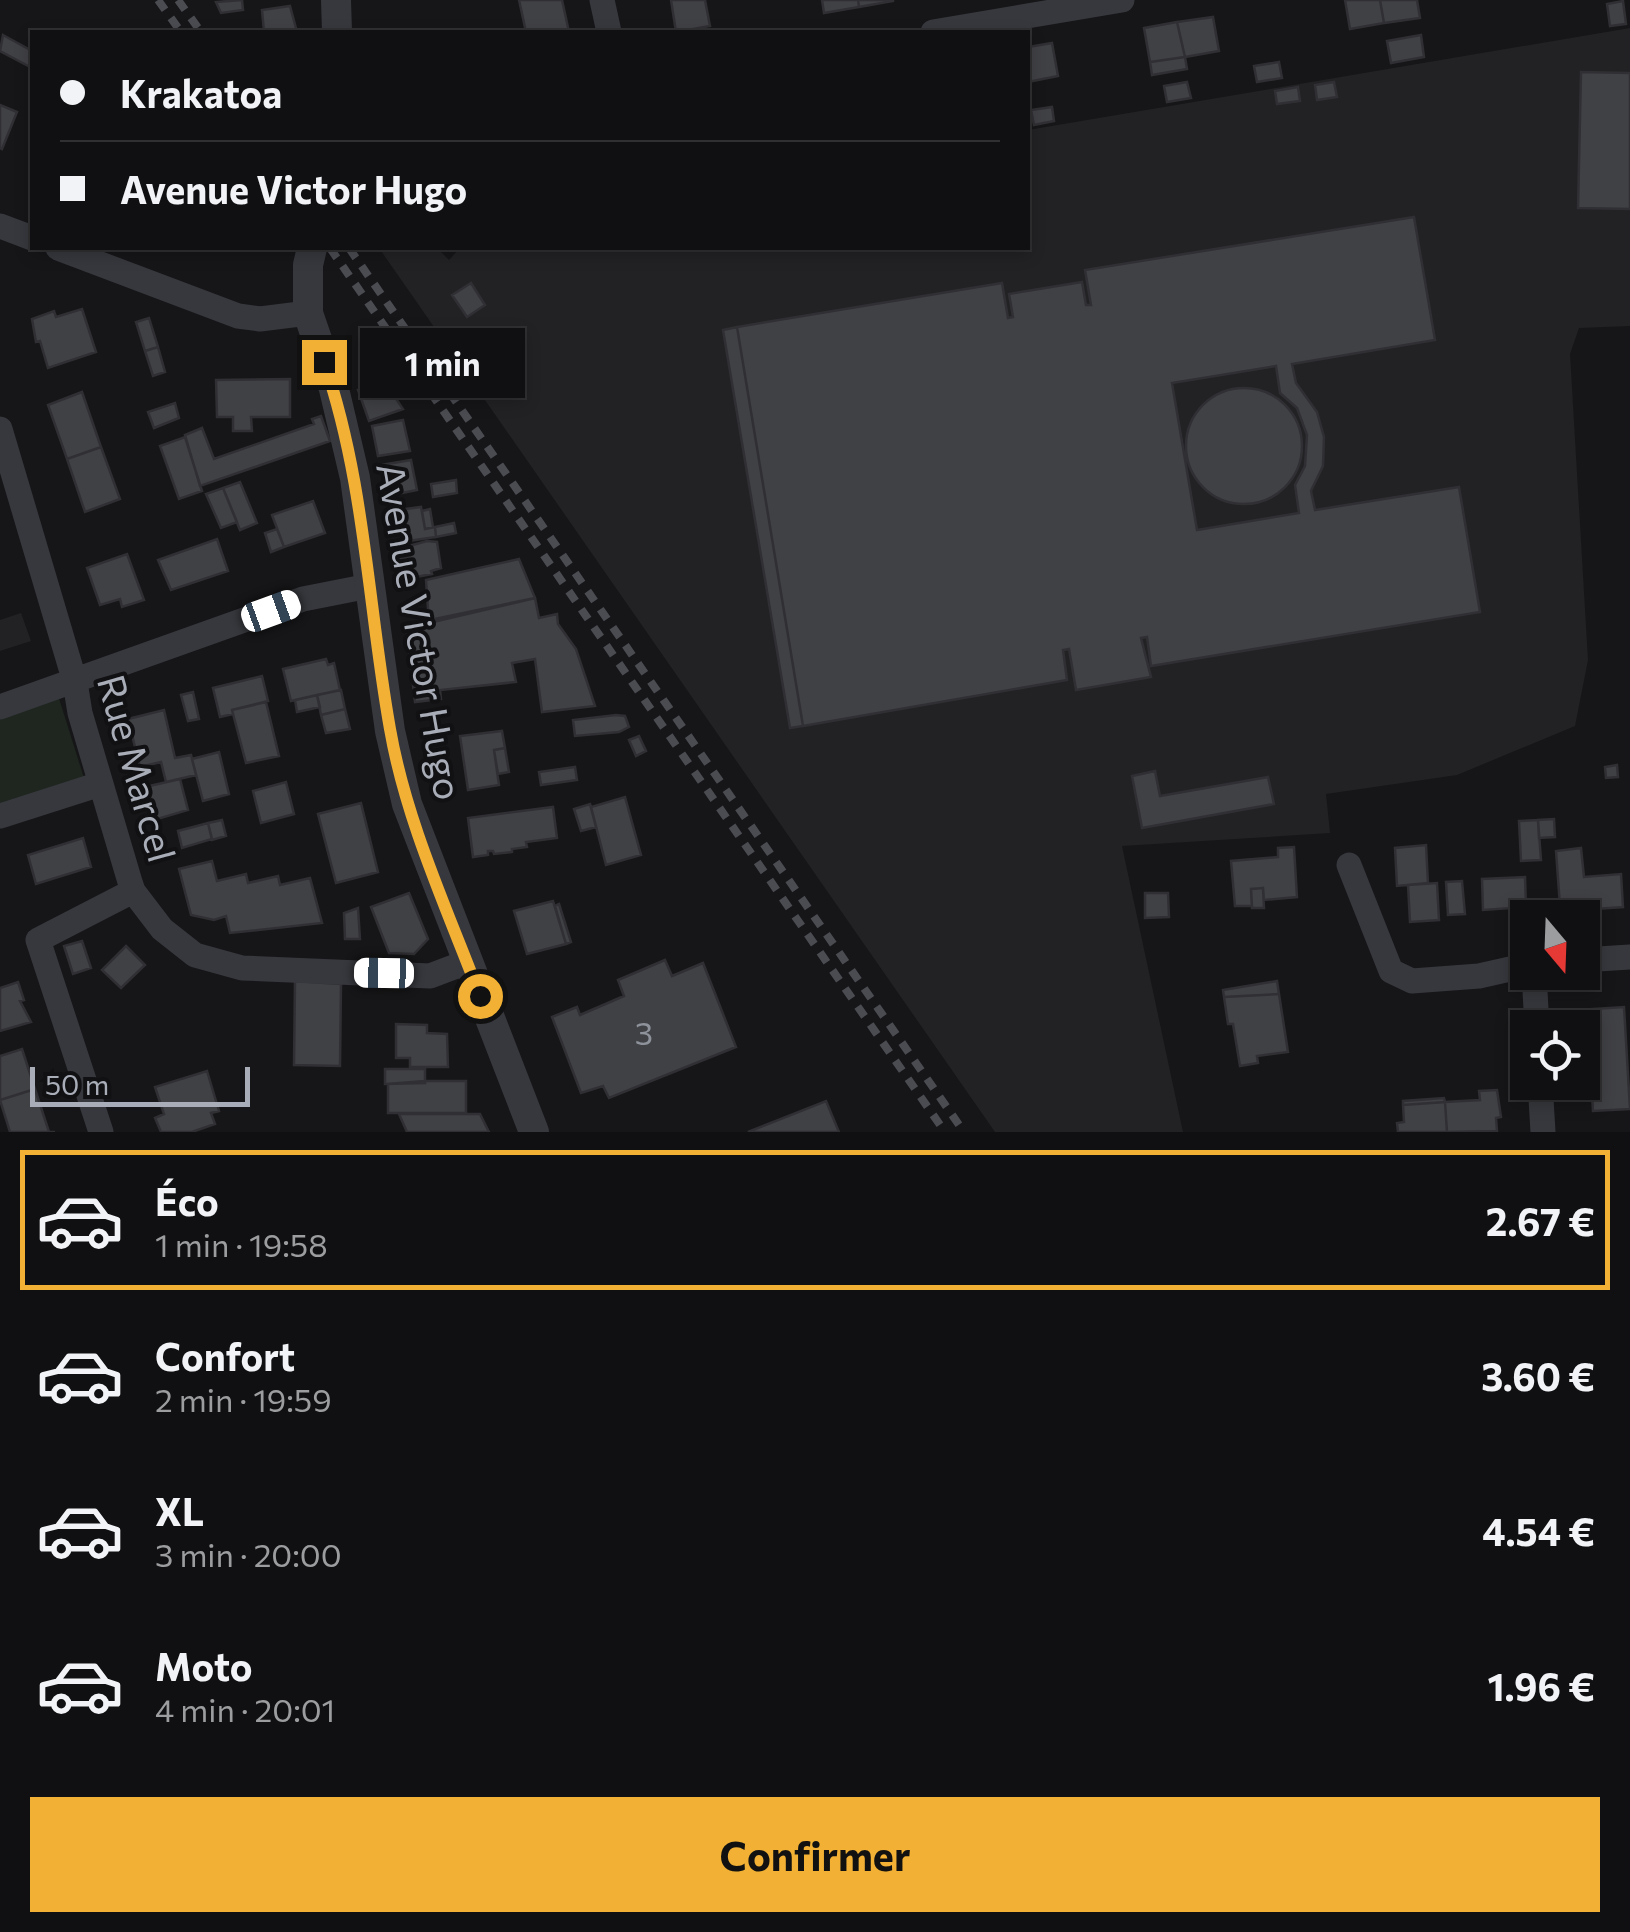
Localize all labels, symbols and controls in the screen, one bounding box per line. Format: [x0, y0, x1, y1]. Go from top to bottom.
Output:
text: Krakatoa [120, 69, 282, 116]
text: Avenue Victor Hugo [120, 165, 467, 212]
callout: 1 min [359, 327, 524, 397]
route end [302, 340, 347, 385]
text: 1 min [405, 343, 480, 383]
street label: Avenue Victor Hugo [368, 459, 474, 803]
car [238, 587, 304, 635]
street label: Rue Marcel [89, 669, 187, 867]
north arrow [1510, 900, 1600, 990]
map controls [1510, 900, 1600, 1100]
car [354, 957, 414, 989]
route start [458, 974, 503, 1019]
button: locate [1510, 1010, 1600, 1100]
house number: 3 [635, 1012, 653, 1052]
scale bar [30, 1062, 250, 1106]
text: 50 m [45, 1067, 109, 1101]
icon: car [35, 1175, 125, 1265]
text: Éco [155, 1177, 219, 1224]
text: 2.67 € [1486, 1197, 1595, 1244]
text: 1 min · 19:58 [155, 1224, 328, 1264]
icon: car [35, 1330, 125, 1420]
text: Confort [155, 1332, 295, 1379]
text: 3.60 € [1481, 1352, 1595, 1399]
text: 2 min · 19:59 [155, 1379, 332, 1419]
icon: car [35, 1485, 125, 1575]
text: XL [155, 1487, 204, 1534]
text: 4.54 € [1482, 1507, 1595, 1554]
text: 3 min · 20:00 [155, 1534, 342, 1574]
icon: car [35, 1640, 125, 1730]
text: Moto [155, 1642, 253, 1689]
text: 1.96 € [1487, 1662, 1595, 1709]
text: 4 min · 20:01 [155, 1689, 335, 1729]
button: Confirmer [30, 1797, 1600, 1912]

